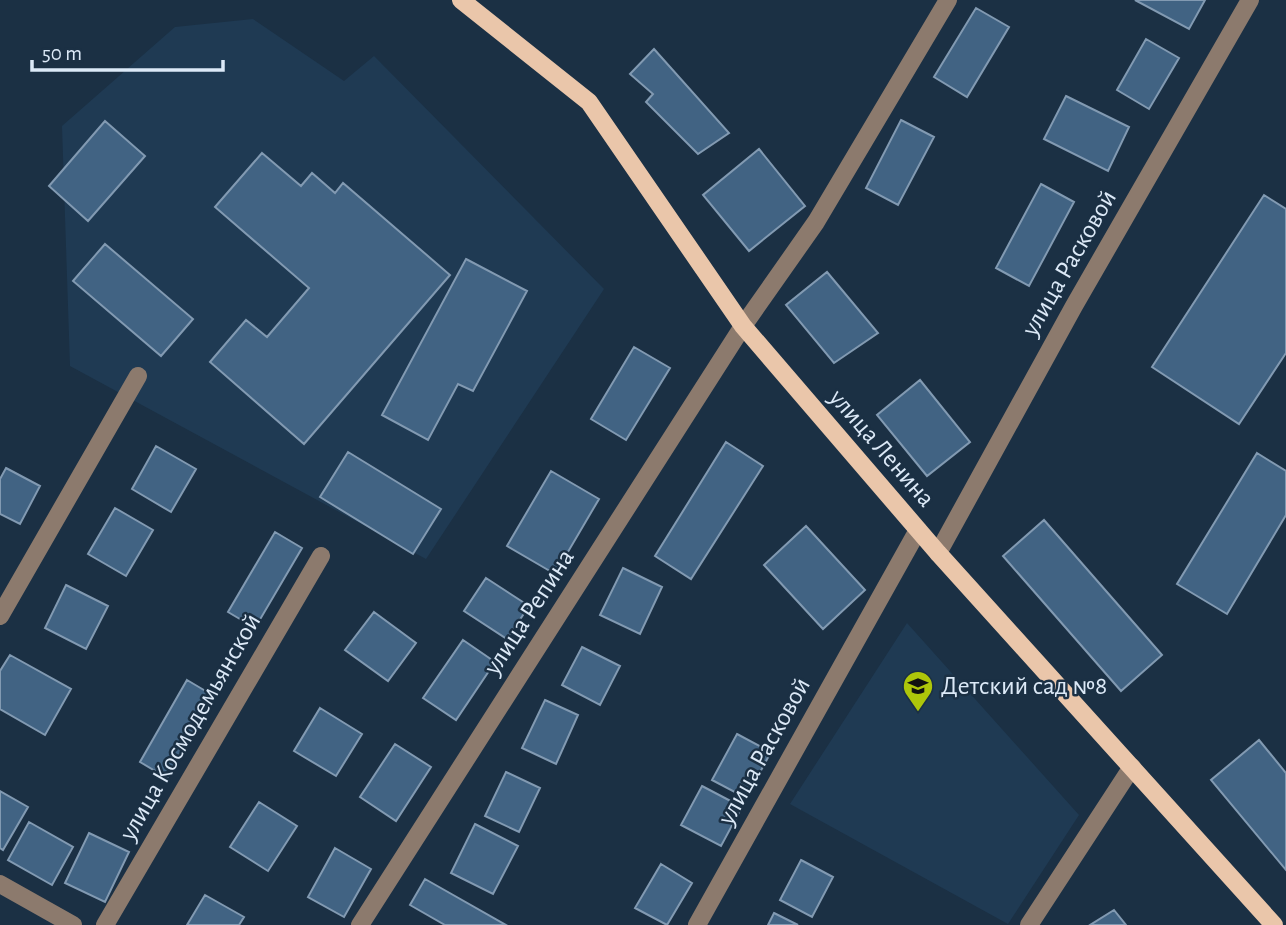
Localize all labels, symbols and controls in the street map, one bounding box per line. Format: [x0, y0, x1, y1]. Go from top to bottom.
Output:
scale bar [32, 28, 222, 72]
text: 50 m [42, 43, 82, 64]
street label: улица Расковой [1016, 186, 1121, 341]
street label: улица Ленина [824, 384, 940, 512]
street label: улица Репина [478, 545, 579, 680]
street label: улица Космодемьянской [114, 609, 266, 846]
school or university icon: Детский сад №8 [901, 669, 935, 713]
street label: улица Расковой [712, 673, 815, 830]
place label: Детский сад №8 [941, 673, 1107, 699]

